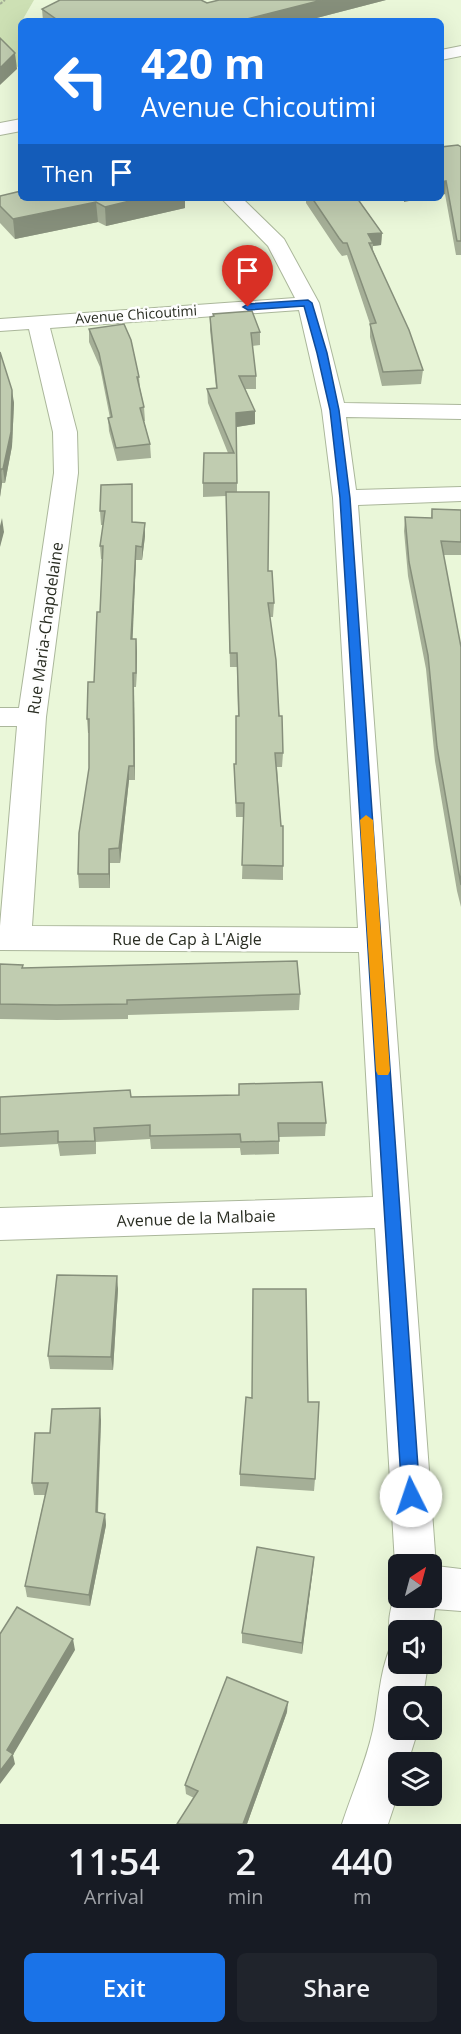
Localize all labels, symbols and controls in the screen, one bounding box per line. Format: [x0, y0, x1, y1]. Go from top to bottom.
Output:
text: 420 m [141, 34, 265, 91]
icon: left [42, 42, 120, 120]
text: Avenue Chicoutimi [141, 88, 376, 125]
icon: arrive [105, 156, 138, 189]
text: Then [42, 158, 93, 188]
pin [222, 245, 273, 307]
icon: arrive [231, 254, 264, 287]
street label: Avenue Chicoutimi [74, 300, 198, 328]
street label: Rue Maria-Chapdelaine [22, 540, 68, 716]
street label: Rue de Cap à L'Aigle [112, 928, 262, 950]
street label: Avenue de la Malbaie [116, 1204, 276, 1232]
position arrow [379, 1464, 443, 1528]
north arrow [388, 1554, 442, 1608]
map controls [388, 1554, 442, 1806]
button: sound [388, 1620, 442, 1674]
button: search [388, 1686, 442, 1740]
button: layers [388, 1752, 442, 1806]
text: 11:54 [68, 1837, 160, 1886]
text: 2 [235, 1837, 256, 1886]
text: 440 [331, 1837, 393, 1886]
text: Arrival [84, 1883, 144, 1910]
text: min [228, 1883, 264, 1910]
text: m [353, 1883, 372, 1910]
button: Exit [24, 1953, 225, 2022]
button: Share [237, 1953, 437, 2022]

